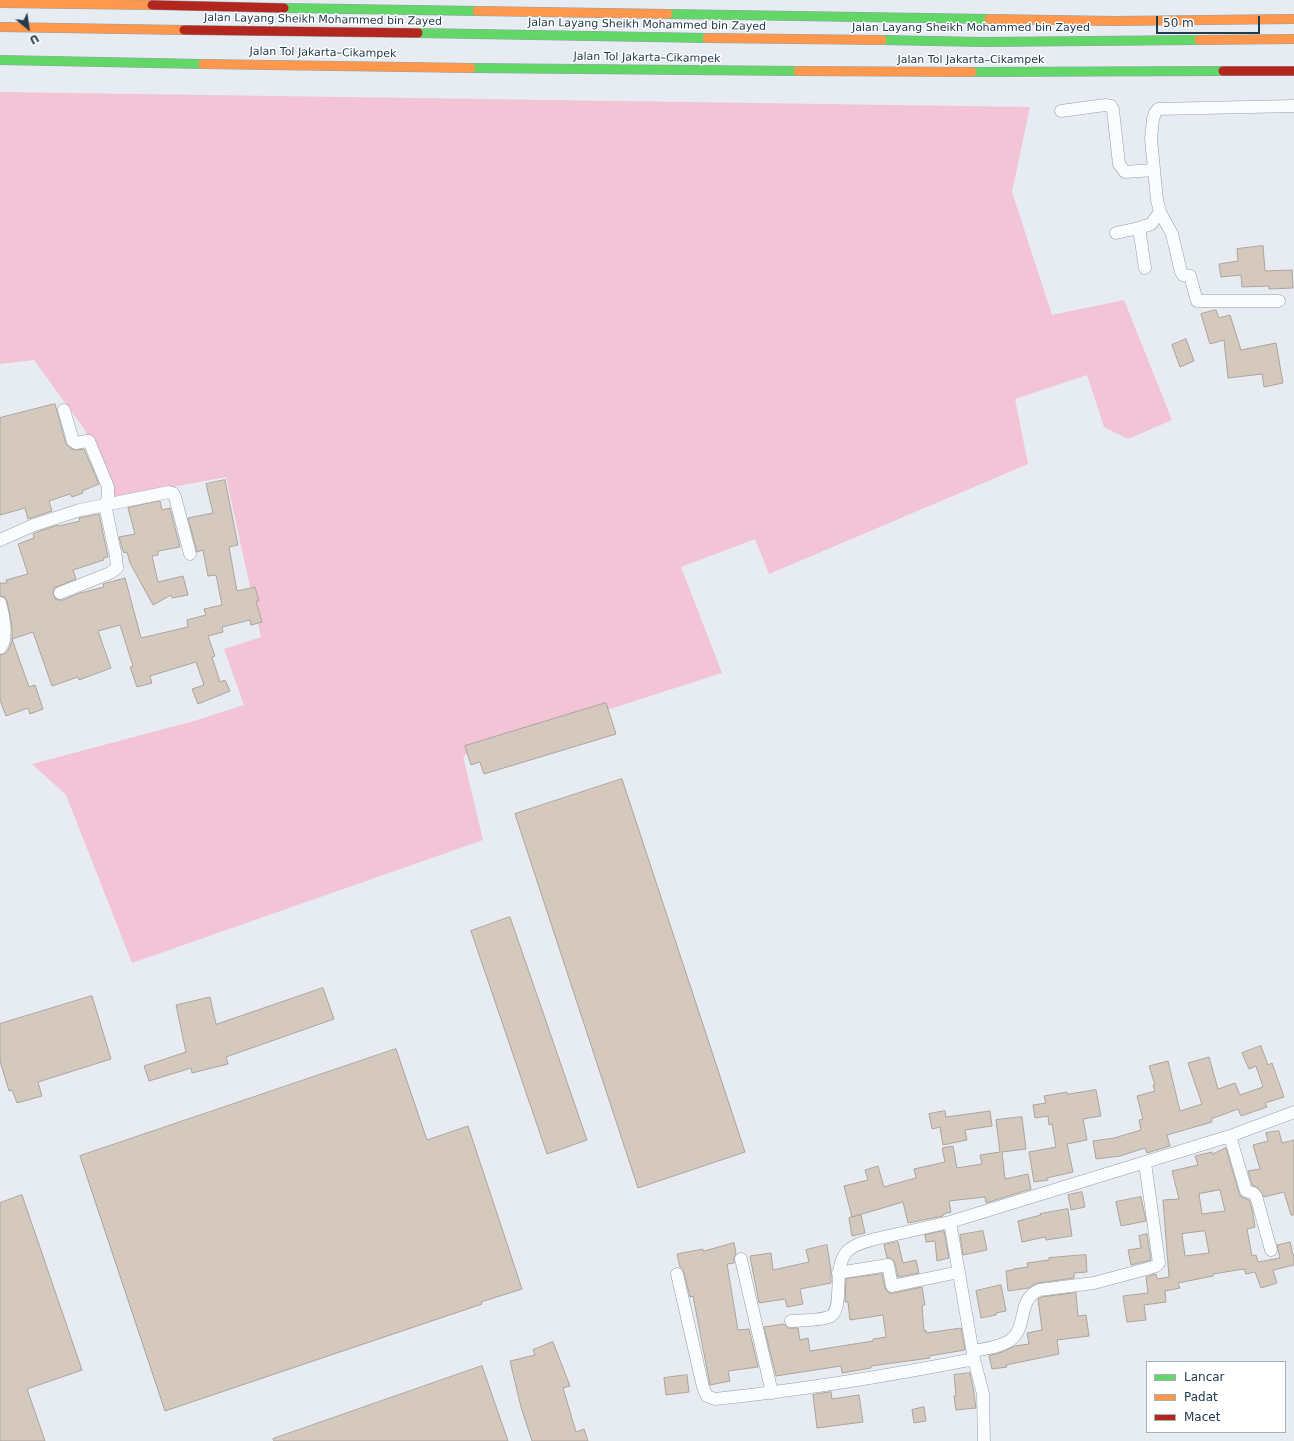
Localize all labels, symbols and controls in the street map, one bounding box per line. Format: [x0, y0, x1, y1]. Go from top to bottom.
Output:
north arrow [8, 8, 48, 48]
scale bar [1158, 8, 1262, 34]
street label: Jalan Layang Sheikh Mohammed bin Zayed [204, 11, 442, 29]
street label: Jalan Layang Sheikh Mohammed bin Zayed [528, 16, 766, 34]
text: 50 m [1163, 16, 1194, 30]
street label: Jalan Layang Sheikh Mohammed bin Zayed [852, 21, 1090, 35]
text: U [27, 31, 41, 47]
street label: Jalan Tol Jakarta–Cikampek [249, 45, 397, 61]
street label: Jalan Tol Jakarta–Cikampek [573, 50, 721, 66]
street label: Jalan Tol Jakarta–Cikampek [898, 53, 1044, 67]
legend [1146, 1361, 1286, 1433]
text: Lancar [1184, 1370, 1225, 1384]
text: Padat [1184, 1390, 1218, 1404]
text: Macet [1184, 1410, 1220, 1424]

